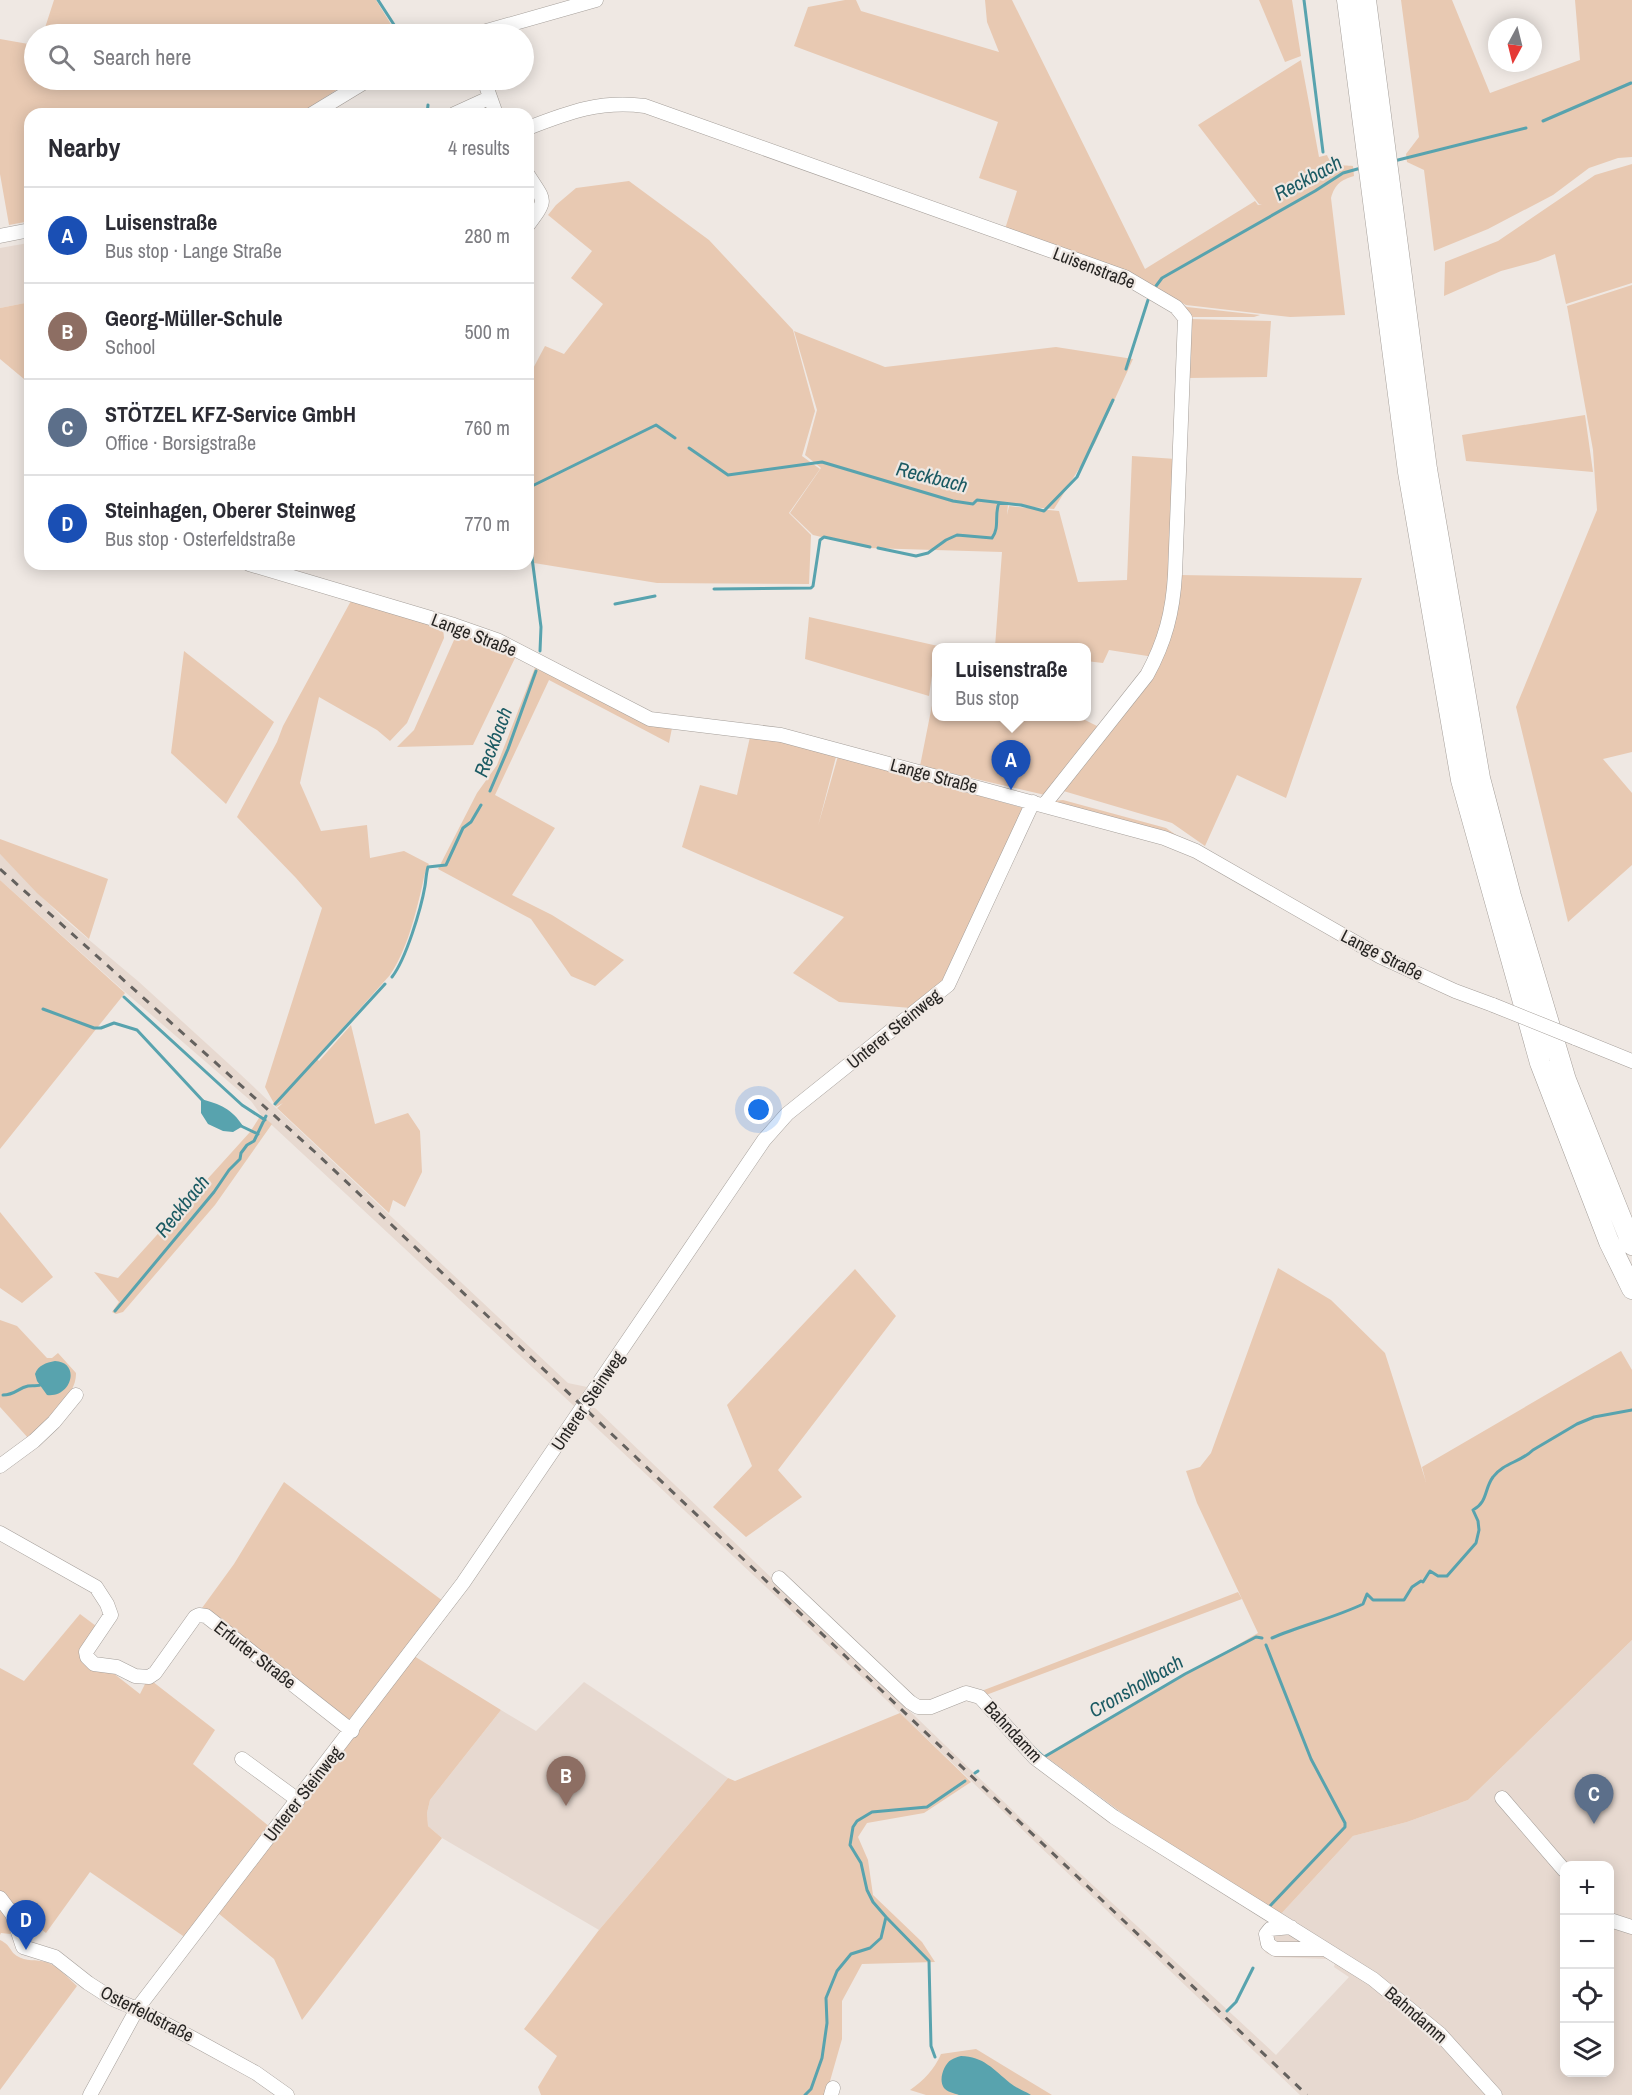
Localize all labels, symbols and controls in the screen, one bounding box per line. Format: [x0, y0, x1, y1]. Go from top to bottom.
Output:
north arrow [1488, 18, 1542, 72]
search box [24, 24, 534, 90]
icon: search [45, 41, 78, 74]
text: Search here [93, 42, 191, 72]
text: Nearby [48, 130, 120, 165]
text: 4 results [448, 134, 510, 161]
water label: Reckbach [1269, 149, 1346, 207]
text: Luisenstraße [105, 207, 217, 237]
text: A [62, 222, 73, 249]
text: 280 m [464, 222, 510, 249]
text: Bus stop · Lange Straße [105, 237, 282, 264]
street label: Luisenstraße [1049, 240, 1139, 295]
text: Georg-Müller-Schule [105, 303, 282, 333]
text: B [62, 318, 73, 345]
text: 500 m [464, 318, 510, 345]
text: School [105, 333, 155, 360]
text: STÖTZEL KFZ-Service GmbH [105, 399, 356, 429]
text: C [62, 414, 73, 441]
text: 760 m [464, 414, 510, 441]
text: Office · Borsigstraße [105, 429, 256, 456]
water label: Reckbach [893, 455, 971, 498]
text: Steinhagen, Oberer Steinweg [105, 495, 356, 525]
text: D [62, 510, 73, 537]
text: 770 m [464, 510, 510, 537]
text: Bus stop · Osterfeldstraße [105, 525, 296, 552]
street label: Lange Straße [428, 607, 520, 662]
popup [932, 643, 1091, 721]
text: Luisenstraße [955, 654, 1068, 684]
text: Bus stop [955, 684, 1019, 711]
water label: Reckbach [467, 703, 518, 781]
pin: A [992, 740, 1030, 790]
street label: Lange Straße [888, 752, 981, 799]
street label: Lange Straße [1337, 923, 1428, 986]
street label: Unterer Steinweg [841, 982, 947, 1074]
your location [744, 1095, 773, 1124]
water label: Reckbach [148, 1169, 215, 1243]
street label: Unterer Steinweg [545, 1345, 631, 1455]
street label: Erfurter Straße [209, 1615, 301, 1695]
water label: Cronshollbach [1084, 1648, 1188, 1723]
street label: Bahndamm [978, 1696, 1048, 1768]
street label: Unterer Steinweg [257, 1740, 348, 1847]
pin: B [546, 1756, 586, 1806]
pin: C [1574, 1774, 1614, 1824]
map controls [1560, 1861, 1614, 2077]
button: + [1560, 1861, 1614, 1915]
pin: D [6, 1900, 46, 1950]
button: − [1560, 1915, 1614, 1969]
button: locate [1560, 1969, 1614, 2023]
street label: Osterfeldstraße [96, 1979, 198, 2048]
street label: Bahndamm [1380, 1980, 1453, 2049]
button: layers [1560, 2023, 1614, 2077]

